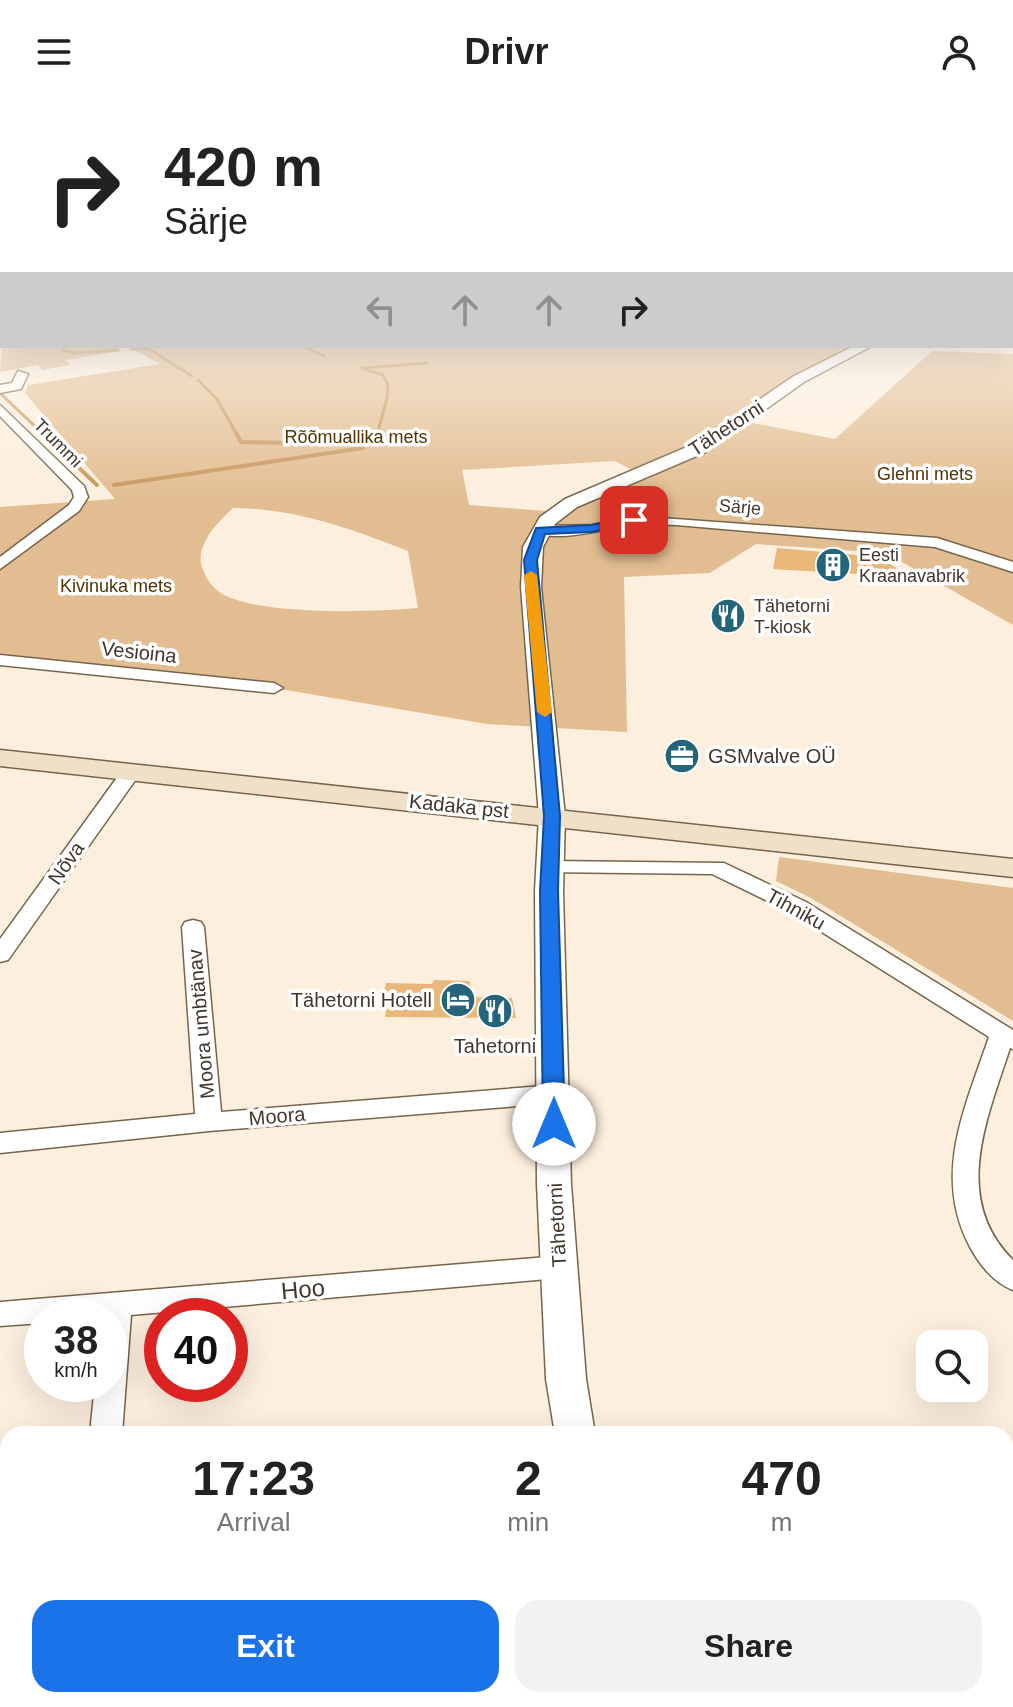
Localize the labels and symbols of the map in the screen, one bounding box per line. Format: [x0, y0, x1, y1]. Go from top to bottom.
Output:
street label: Tähetorni [685, 396, 767, 460]
street label: Trummi [30, 415, 86, 471]
park label: Rõõmuallika mets [284, 427, 428, 447]
park label: Glehni mets [877, 464, 973, 484]
pin [600, 486, 668, 554]
street label: Särje [718, 495, 762, 519]
place label: Eesti Kraanavabrik [859, 545, 966, 586]
building icon: Eesti Kraanavabrik [814, 546, 852, 584]
park label: Kivinuka mets [60, 576, 172, 596]
place label: Tähetorni T-kiosk [754, 596, 830, 637]
restaurant icon: Tähetorni T-kiosk [709, 597, 747, 635]
street label: Vesioina [100, 637, 179, 667]
office icon: GSMvalve OÜ [663, 737, 701, 775]
place label: GSMvalve OÜ [708, 745, 836, 767]
street label: Kadaka pst [408, 790, 510, 822]
street label: Nõva [44, 837, 89, 888]
street label: Tihniku [763, 884, 829, 934]
street label: Moora umbtänav [184, 948, 218, 1100]
hotel icon: Tähetorni Hotell [439, 981, 477, 1019]
place label: Tähetorni Hotell [291, 989, 432, 1011]
restaurant icon: Tahetorni [476, 992, 514, 1030]
place label: Tahetorni [454, 1035, 536, 1057]
position arrow [512, 1082, 596, 1166]
street label: Moora [248, 1102, 307, 1129]
street label: Tähetorni [544, 1182, 570, 1268]
street label: Hoo [280, 1274, 326, 1304]
speed limit sign: 40 [144, 1298, 248, 1402]

